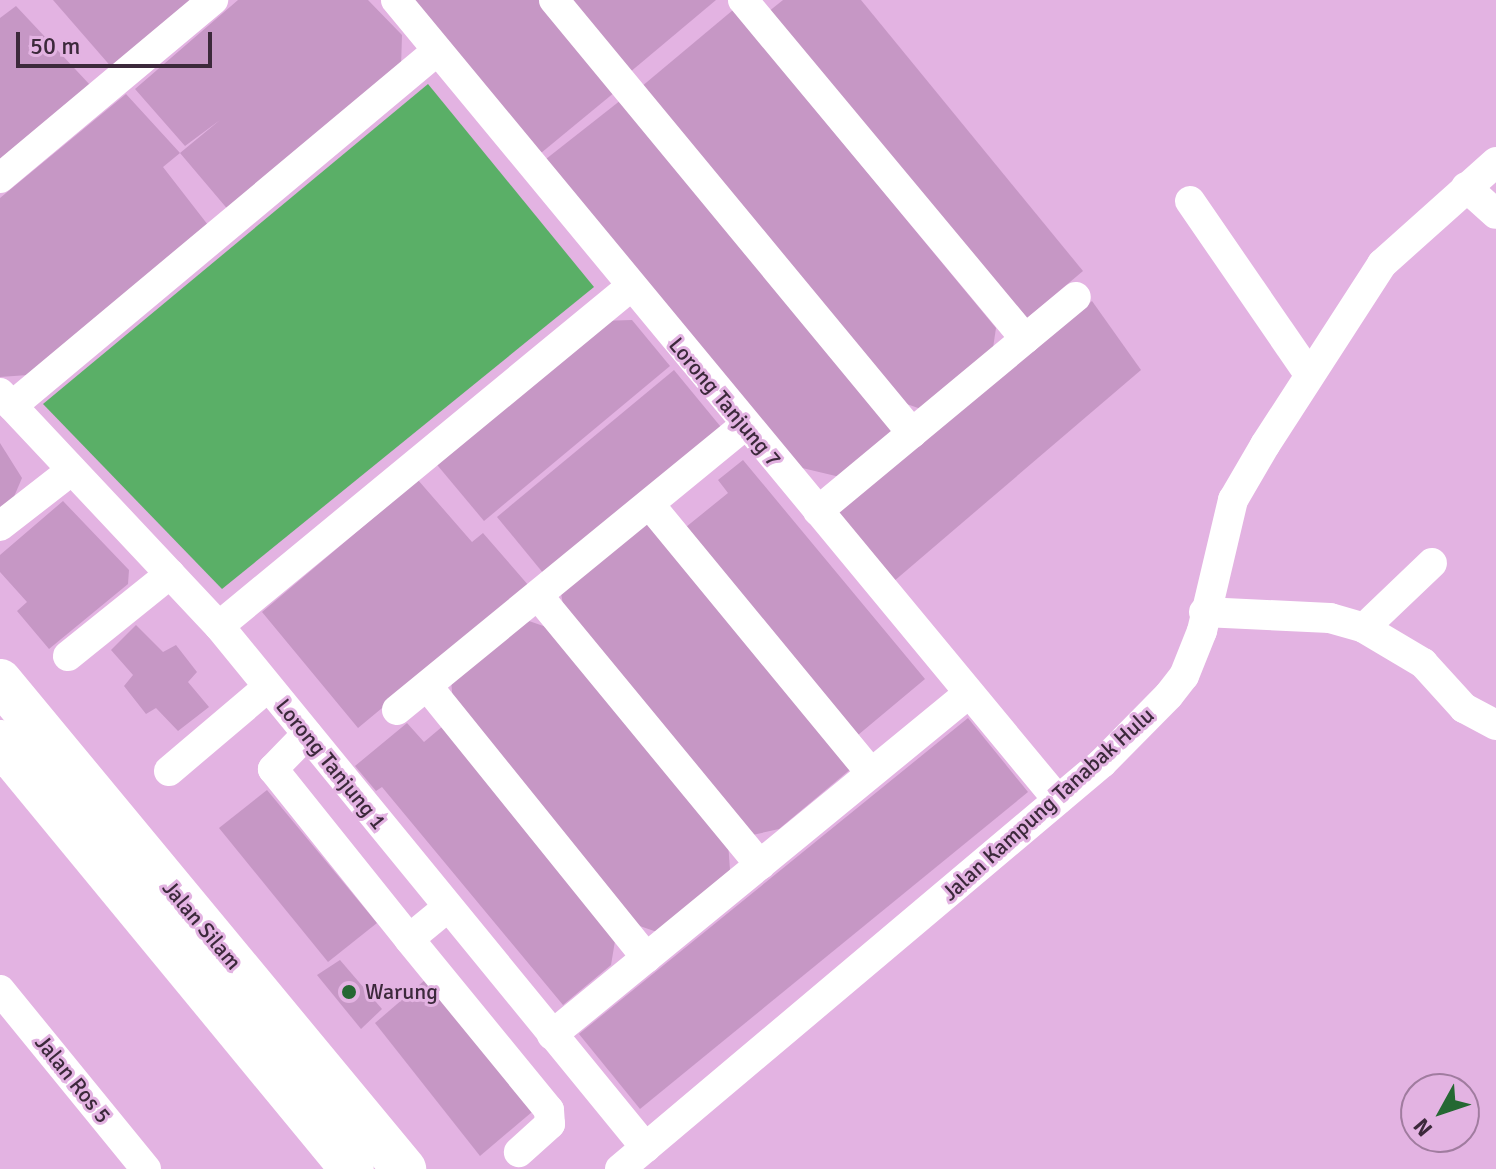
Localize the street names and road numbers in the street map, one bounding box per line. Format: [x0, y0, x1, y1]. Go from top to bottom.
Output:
street label: Lorong Tanjung 7 [663, 332, 787, 472]
street label: Lorong Tanjung 1 [270, 693, 392, 835]
street label: Jalan Kampung Tanabak Hulu [937, 702, 1159, 906]
street label: Jalan Silam [157, 875, 247, 975]
street label: Jalan Ros 5 [30, 1030, 116, 1128]

